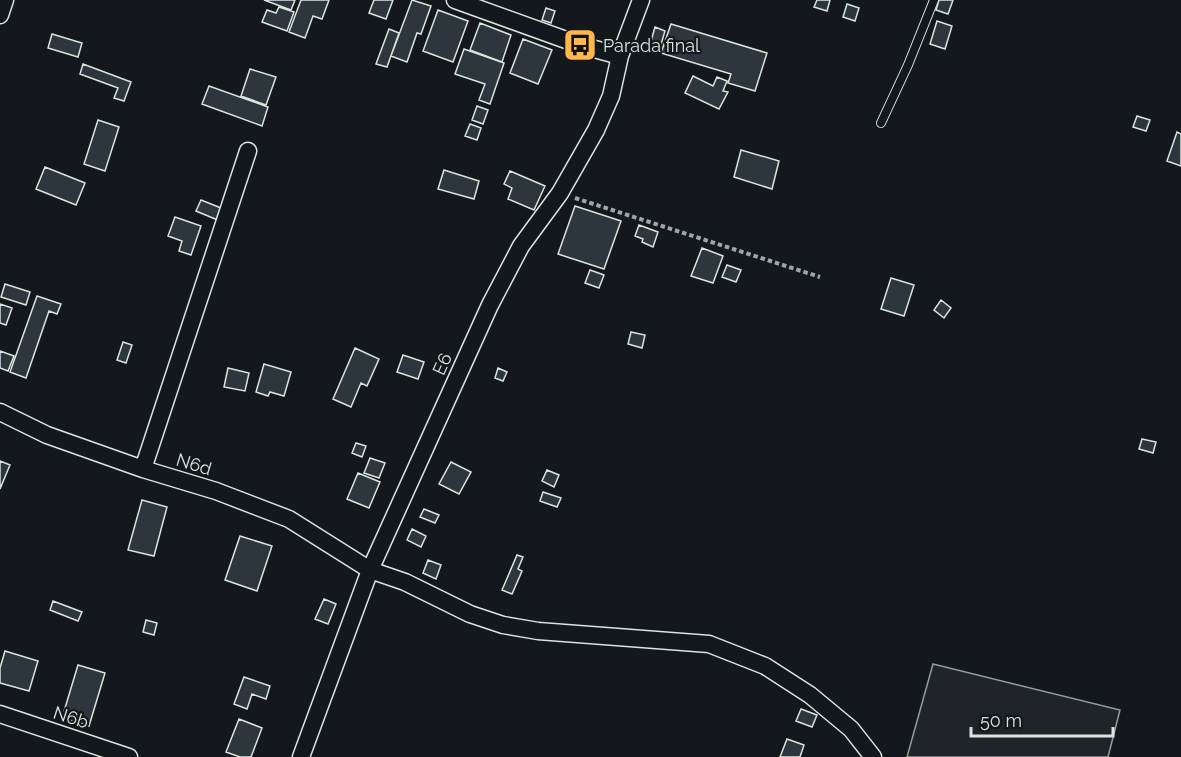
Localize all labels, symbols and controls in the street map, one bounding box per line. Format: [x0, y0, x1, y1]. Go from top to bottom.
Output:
bus stop icon: Parada final [562, 27, 598, 63]
place label: Parada final [603, 35, 700, 56]
street label: E6 [428, 350, 456, 378]
street label: N6d [174, 449, 214, 479]
scale bar [971, 700, 1114, 738]
street label: N6b [51, 701, 91, 733]
text: 50 m [980, 710, 1022, 731]

